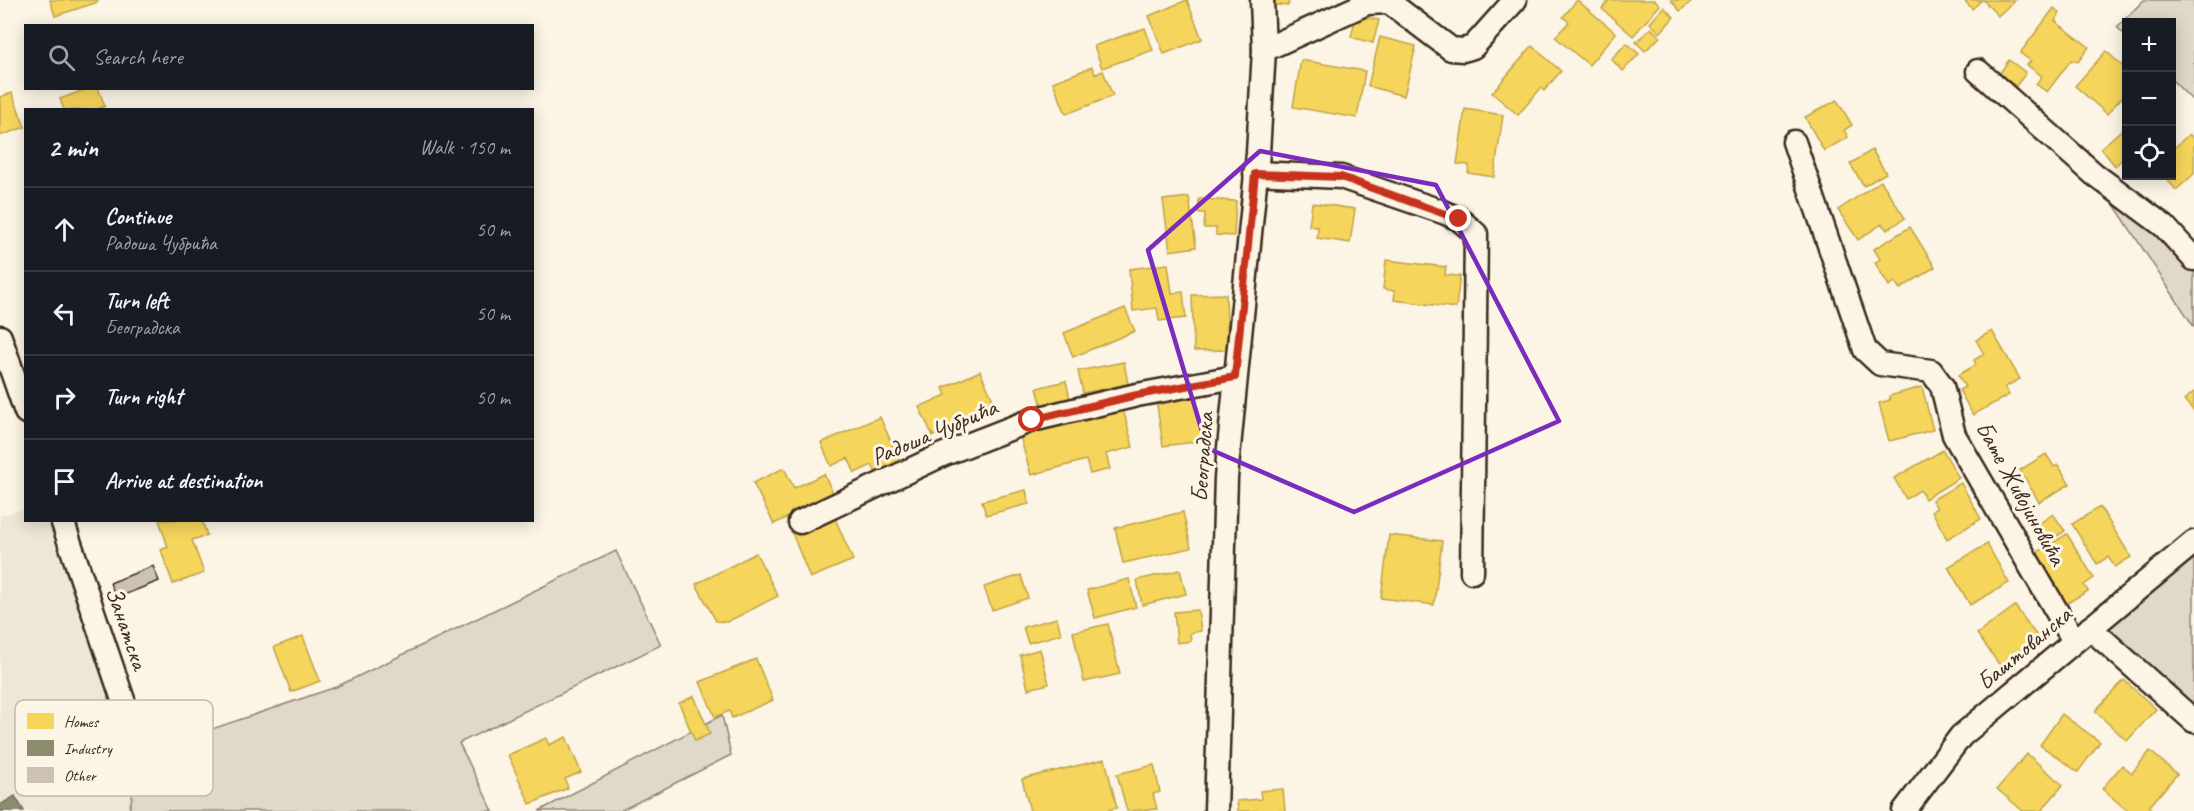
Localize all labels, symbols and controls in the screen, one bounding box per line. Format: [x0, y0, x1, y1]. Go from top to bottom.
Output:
map controls [2122, 18, 2176, 180]
button: + [2122, 18, 2176, 72]
search box [24, 24, 534, 90]
icon: search [45, 41, 78, 74]
text: Search here [93, 43, 183, 71]
button: − [2122, 72, 2176, 126]
button: locate [2122, 126, 2176, 180]
text: 2 min [48, 131, 98, 164]
text: Walk · 150 m [420, 135, 510, 160]
text: Continue [105, 203, 171, 231]
route end [1445, 205, 1471, 231]
icon: ahead [48, 213, 81, 246]
text: 50 m [476, 217, 510, 242]
text: Радоша Чубрића [105, 231, 217, 256]
text: Turn left [105, 287, 169, 315]
icon: left [48, 297, 81, 330]
text: 50 m [476, 301, 510, 326]
text: Београдска [105, 315, 180, 340]
icon: right [48, 381, 81, 414]
text: Turn right [105, 383, 182, 411]
text: 50 m [476, 385, 510, 410]
street label: Радоша Чубрића [866, 391, 1003, 472]
route start [1018, 406, 1044, 432]
street label: Београдска [1184, 410, 1220, 503]
street label: Бате Живојиновића [1969, 416, 2074, 572]
icon: arrive [48, 465, 81, 498]
text: Arrive at destination [105, 467, 262, 495]
street label: Занатска [99, 583, 156, 675]
street label: Баштованска [1970, 599, 2079, 696]
legend [15, 700, 213, 796]
text: Homes [64, 712, 100, 732]
text: Industry [64, 739, 113, 759]
text: Other [64, 766, 97, 786]

